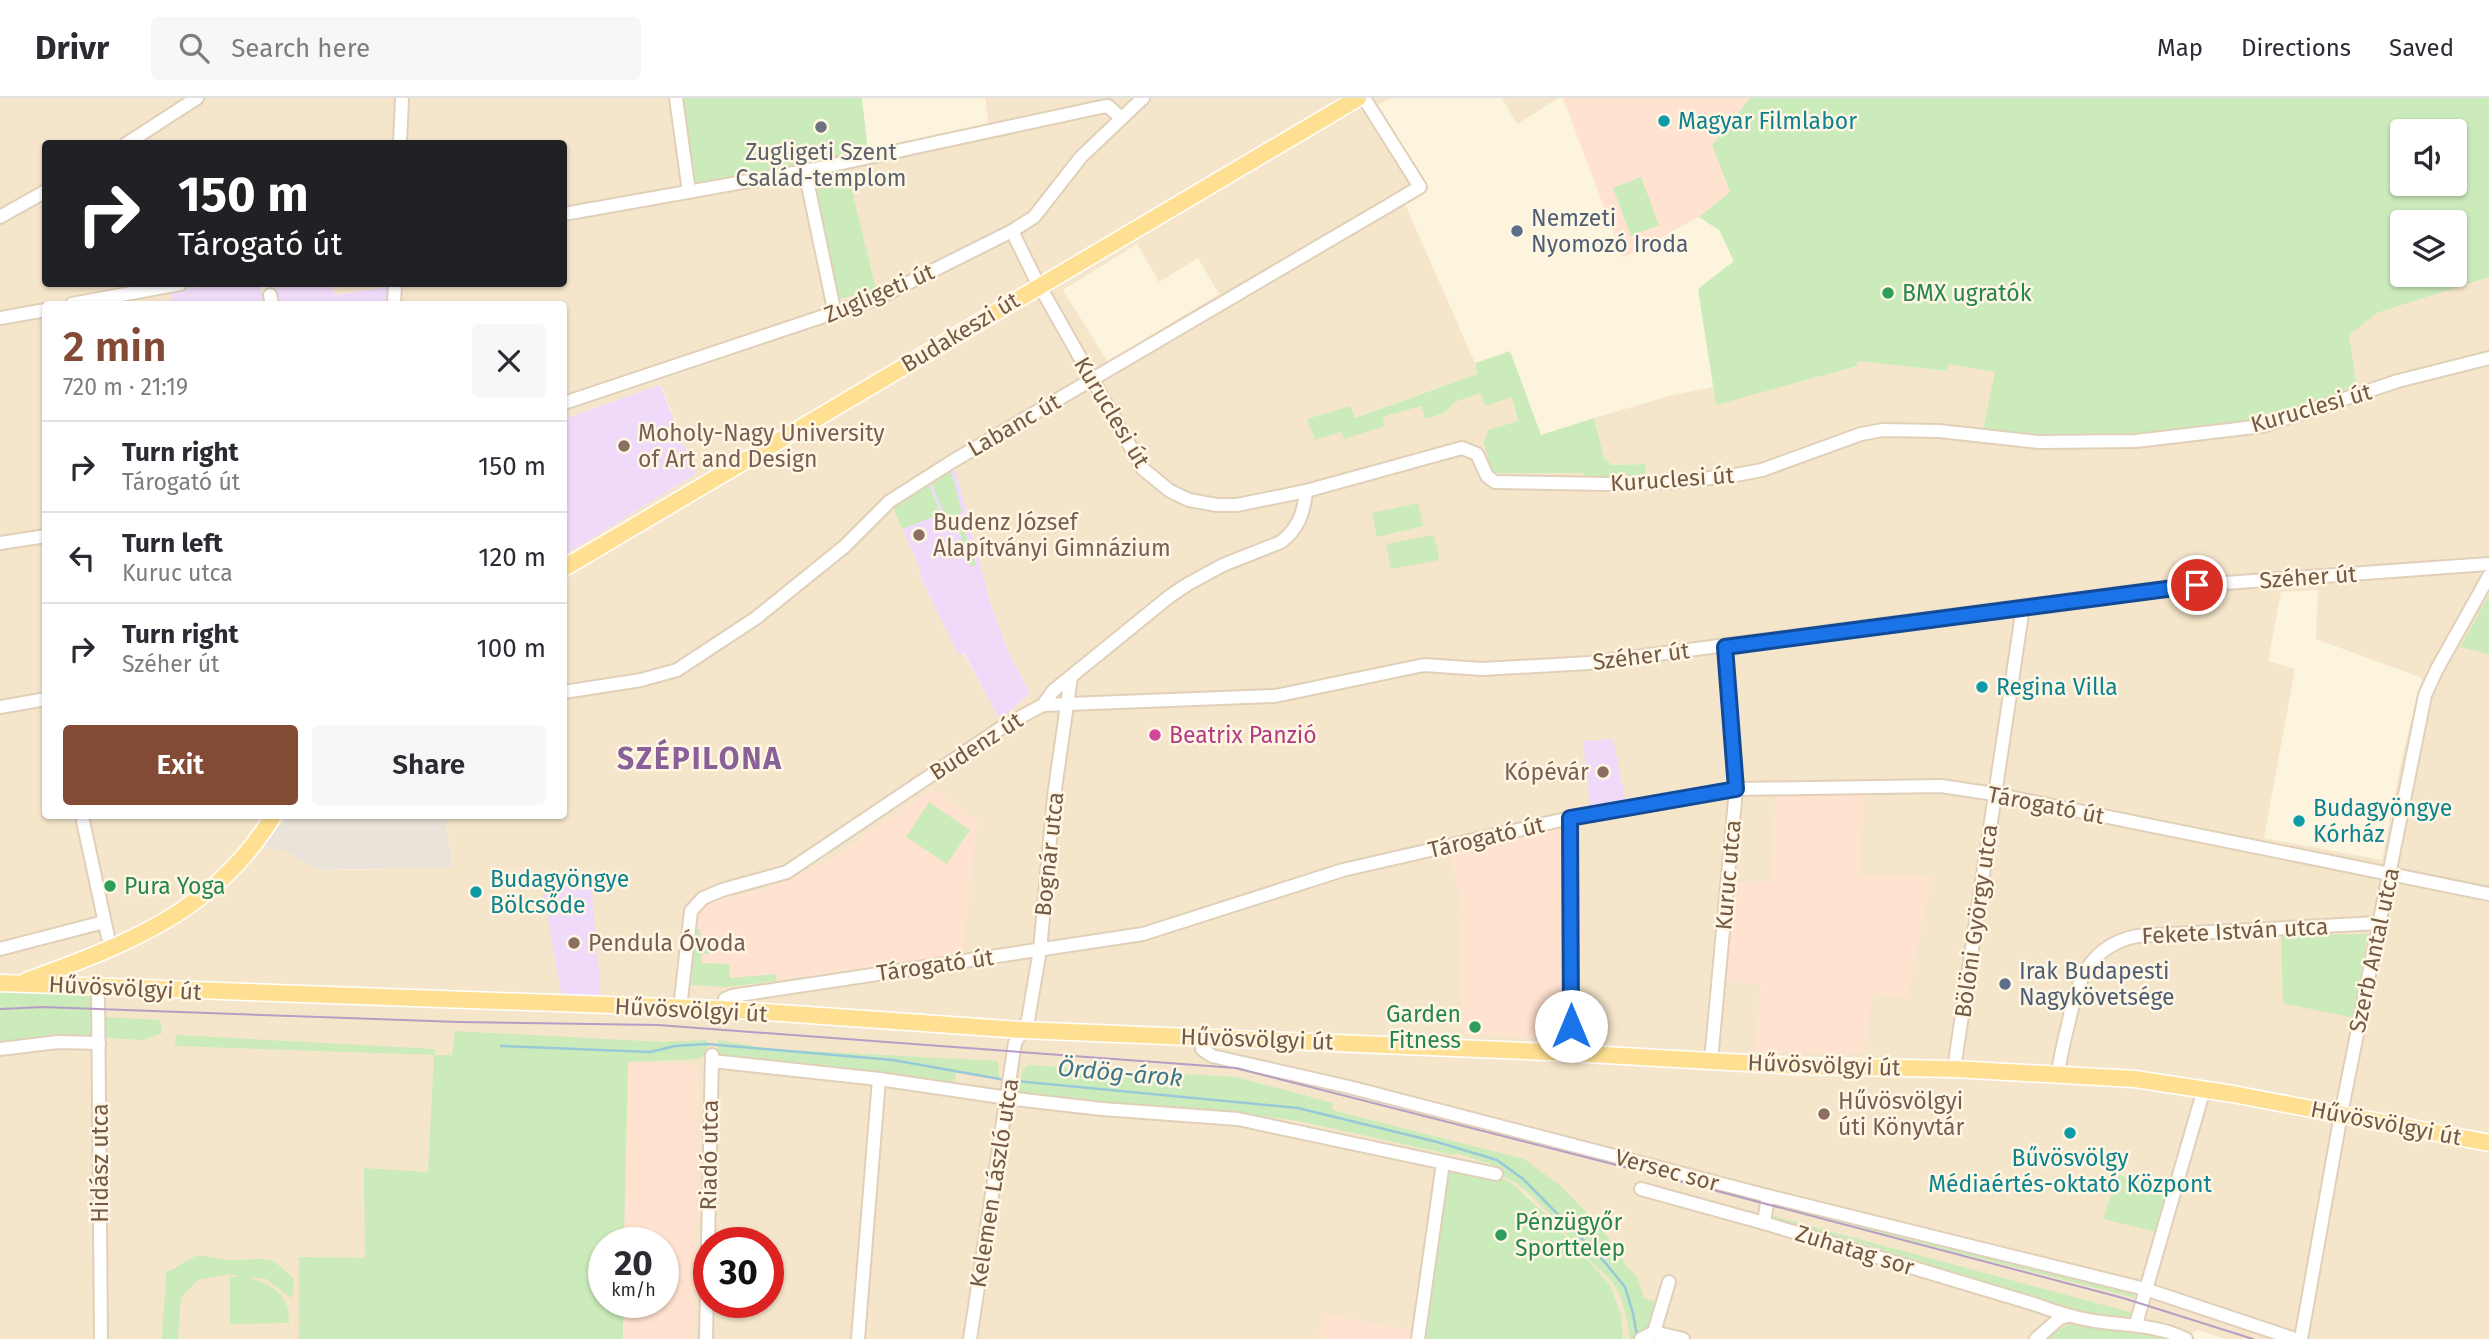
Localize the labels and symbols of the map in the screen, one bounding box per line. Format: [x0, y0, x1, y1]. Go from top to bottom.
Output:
place label: Magyar Filmlabor [1678, 107, 1857, 135]
marker: Magyar Filmlabor [1656, 113, 1672, 129]
marker: Zugligeti Szent Család-templom [813, 119, 829, 135]
place label: Zugligeti Szent Család-templom [735, 138, 907, 192]
place label: Nemzeti Nyomozó Iroda [1531, 204, 1688, 258]
marker: Nemzeti Nyomozó Iroda [1509, 223, 1525, 239]
street label: Zugligeti út [820, 257, 939, 329]
place label: BMX ugratók [1902, 279, 2032, 307]
street label: Budakeszi út [896, 285, 1025, 378]
marker: BMX ugratók [1880, 285, 1896, 301]
street label: Kuruclesi út [1068, 352, 1156, 473]
street label: Kuruclesi út [2247, 377, 2375, 439]
street label: Labanc út [963, 387, 1066, 463]
place label: Moholy-Nagy University of Art and Design [638, 419, 885, 473]
marker: Moholy-Nagy University of Art and Design [616, 438, 632, 454]
street label: Kuruclesi út [1609, 461, 1736, 497]
place label: Budenz József Alapítványi Gimnázium [933, 508, 1171, 562]
marker: Budenz József Alapítványi Gimnázium [911, 527, 927, 543]
pin [2167, 555, 2227, 615]
street label: Széher út [2258, 560, 2358, 594]
street label: Széher út [1591, 636, 1692, 676]
place label: Regina Villa [1996, 673, 2118, 701]
marker: Regina Villa [1974, 679, 1990, 695]
street label: Budenz út [924, 705, 1028, 786]
place label: Beatrix Panzió [1169, 721, 1317, 749]
marker: Beatrix Panzió [1147, 727, 1163, 743]
district label: SZÉPILONA [617, 738, 783, 777]
place label: Kópévár [1504, 758, 1589, 786]
marker: Kópévár [1595, 764, 1611, 780]
street label: Tárogató út [1985, 780, 2107, 830]
street label: Bognár utca [1029, 790, 1069, 918]
place label: Budagyöngye Kórház [2313, 794, 2452, 848]
street label: Tárogató út [1425, 810, 1547, 864]
marker: Budagyöngye Kórház [2291, 813, 2307, 829]
street label: Kuruc utca [1709, 819, 1747, 931]
street label: Bölöni György utca [1949, 822, 2003, 1020]
place label: Budagyöngye Bölcsőde [490, 865, 629, 919]
street label: Szerb Antal utca [2343, 865, 2405, 1035]
place label: Pura Yoga [124, 872, 226, 900]
marker: Pura Yoga [102, 878, 118, 894]
marker: Budagyöngye Bölcsőde [468, 884, 484, 900]
street label: Fekete István utca [2141, 912, 2329, 950]
place label: Pendula Óvoda [588, 928, 746, 957]
marker: Pendula Óvoda [566, 935, 582, 951]
street label: Tárogató út [875, 943, 996, 987]
place label: Irak Budapesti Nagykövetsége [2019, 957, 2175, 1011]
street label: Hűvösvölgyi út [48, 970, 203, 1006]
marker: Irak Budapesti Nagykövetsége [1997, 976, 2013, 992]
position arrow [1534, 989, 1608, 1063]
street label: Hűvösvölgyi út [614, 992, 769, 1028]
place label: Garden Fitness [1386, 1000, 1461, 1054]
marker: Garden Fitness [1467, 1019, 1483, 1035]
street label: Hűvösvölgyi út [1180, 1022, 1335, 1056]
street label: Hűvösvölgyi út [1747, 1048, 1902, 1082]
water label: Ördög-árok [1056, 1054, 1184, 1092]
street label: Kelemen László utca [964, 1076, 1024, 1290]
place label: Hűvösvölgyi úti Könyvtár [1838, 1087, 1965, 1141]
street label: Hűvösvölgyi út [2308, 1095, 2464, 1151]
street label: Riadó utca [694, 1099, 724, 1211]
street label: Hidász utca [86, 1103, 114, 1223]
marker: Hűvösvölgyi úti Könyvtár [1816, 1106, 1832, 1122]
marker: Bűvösvölgy Médiaértés-oktató Központ [2062, 1125, 2078, 1141]
street label: Versec sor [1612, 1143, 1722, 1197]
place label: Bűvösvölgy Médiaértés-oktató Központ [1928, 1144, 2213, 1198]
place label: Pénzügyőr Sporttelep [1515, 1208, 1625, 1262]
street label: Zuhatag sor [1792, 1219, 1918, 1281]
speed limit sign: 30 [693, 1227, 784, 1318]
marker: Pénzügyőr Sporttelep [1493, 1227, 1509, 1243]

